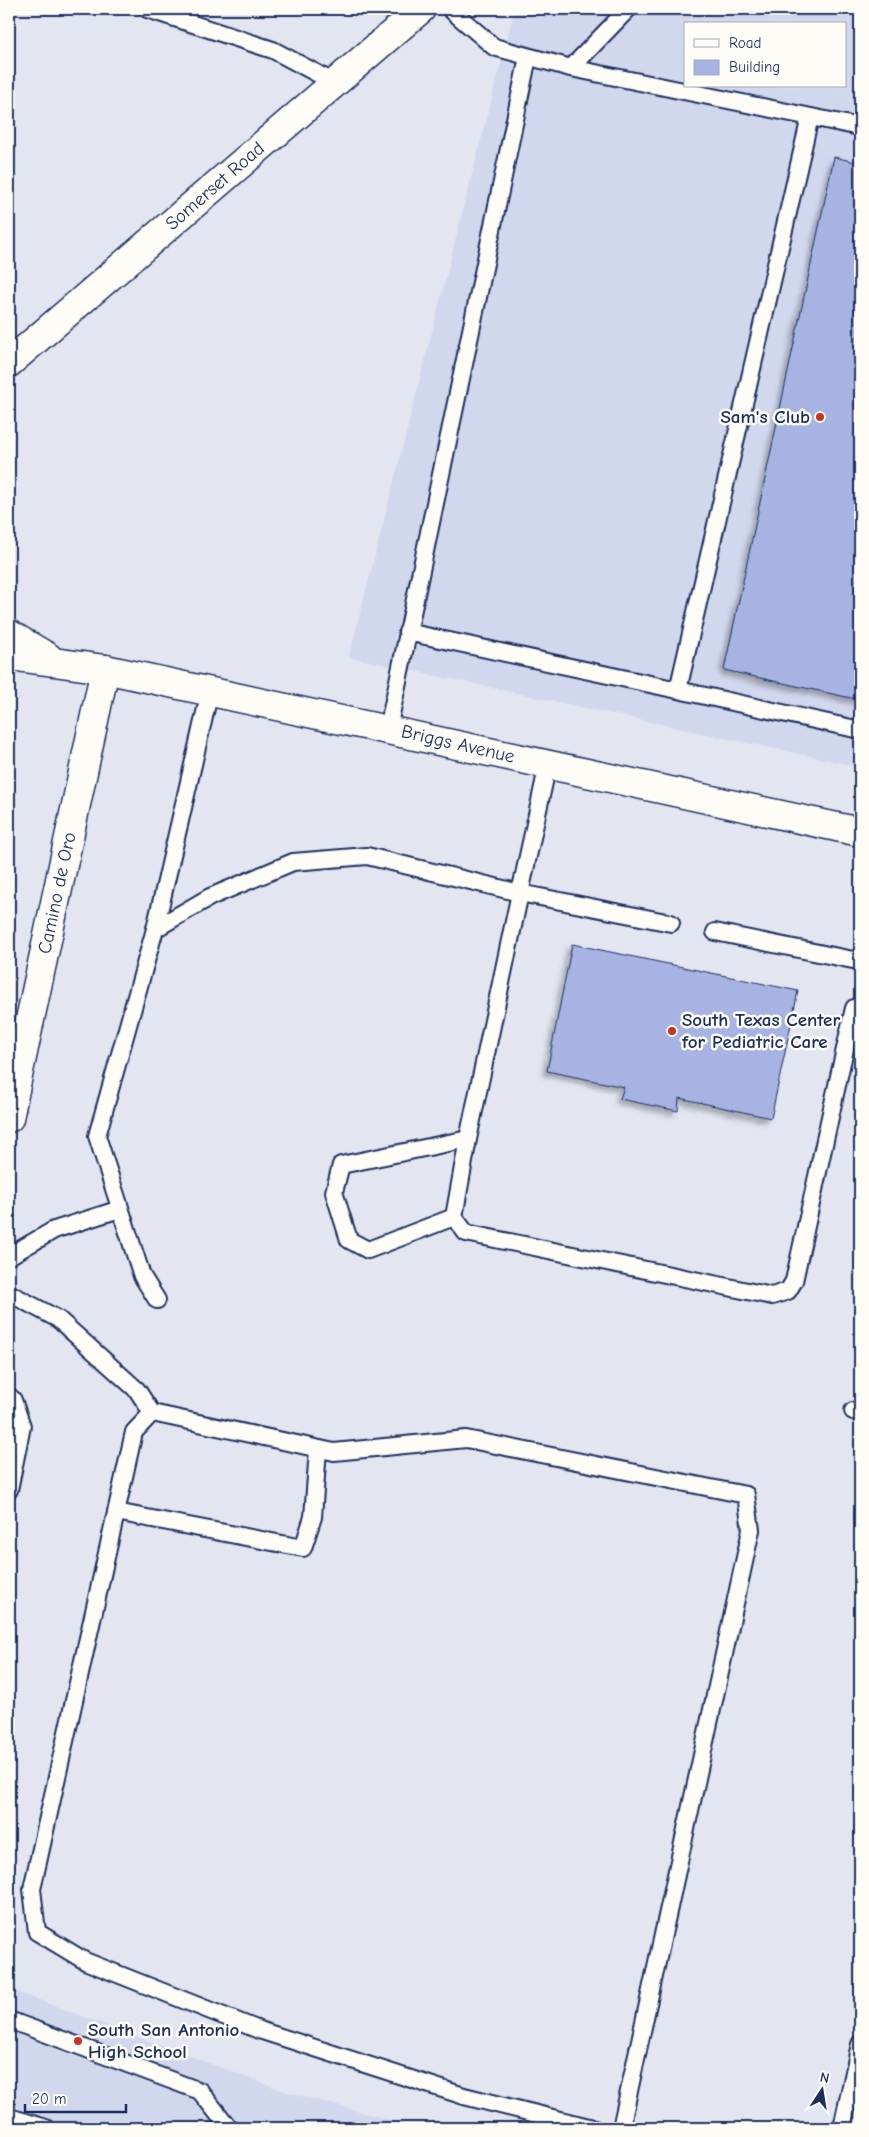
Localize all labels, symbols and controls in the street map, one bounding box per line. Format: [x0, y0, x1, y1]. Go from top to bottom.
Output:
legend [684, 22, 846, 88]
text: Road [729, 34, 761, 52]
text: Building [729, 58, 780, 76]
street label: Somerset Road [161, 137, 269, 235]
place label: Sam's Club [720, 406, 810, 428]
marker: Sam's Club [814, 411, 826, 423]
street label: Briggs Avenue [399, 720, 517, 768]
street label: Camino de Oro [33, 830, 81, 956]
place label: South Texas Center for Pediatric Care [681, 1009, 840, 1053]
marker: South Texas Center for Pediatric Care [666, 1025, 678, 1037]
place label: South San Antonio High School [88, 2019, 240, 2063]
marker: South San Antonio High School [72, 2035, 84, 2047]
north arrow [796, 2064, 846, 2114]
text: N [818, 2069, 831, 2087]
scale bar [25, 2082, 126, 2114]
text: 20 m [32, 2090, 66, 2108]

